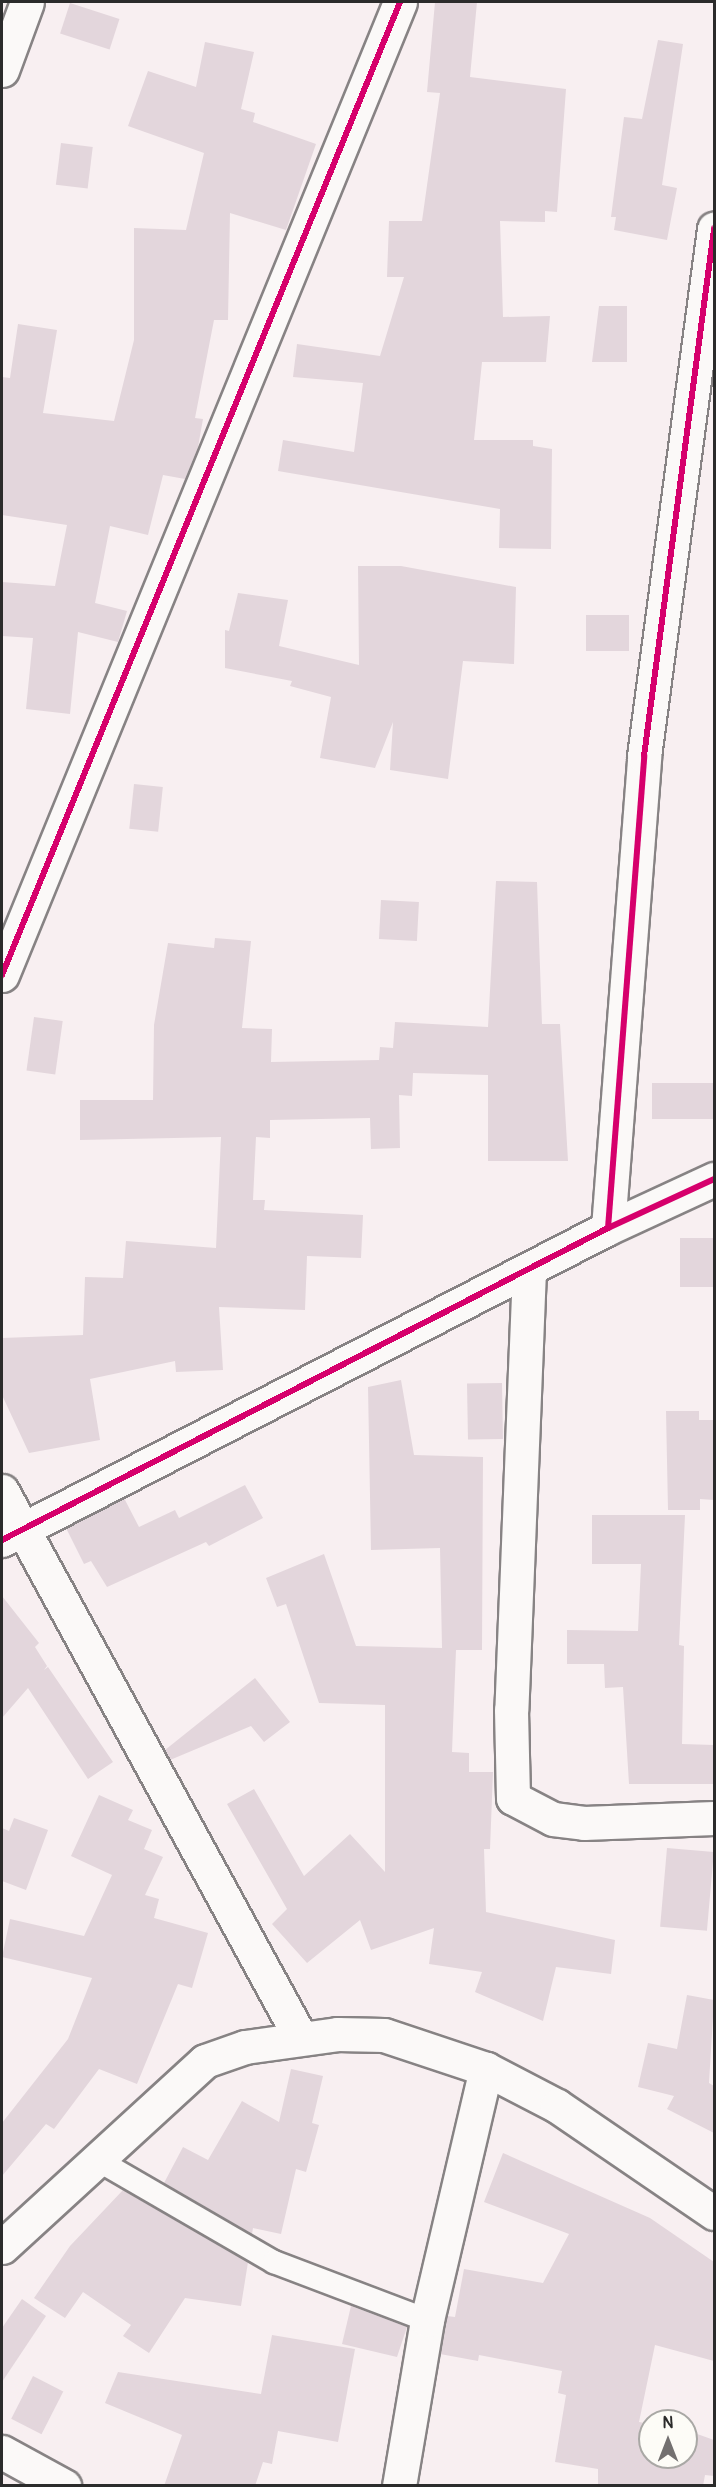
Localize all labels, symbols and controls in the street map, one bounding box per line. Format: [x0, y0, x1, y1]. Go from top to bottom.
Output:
north arrow [638, 2409, 698, 2469]
text: N [663, 2413, 673, 2433]

